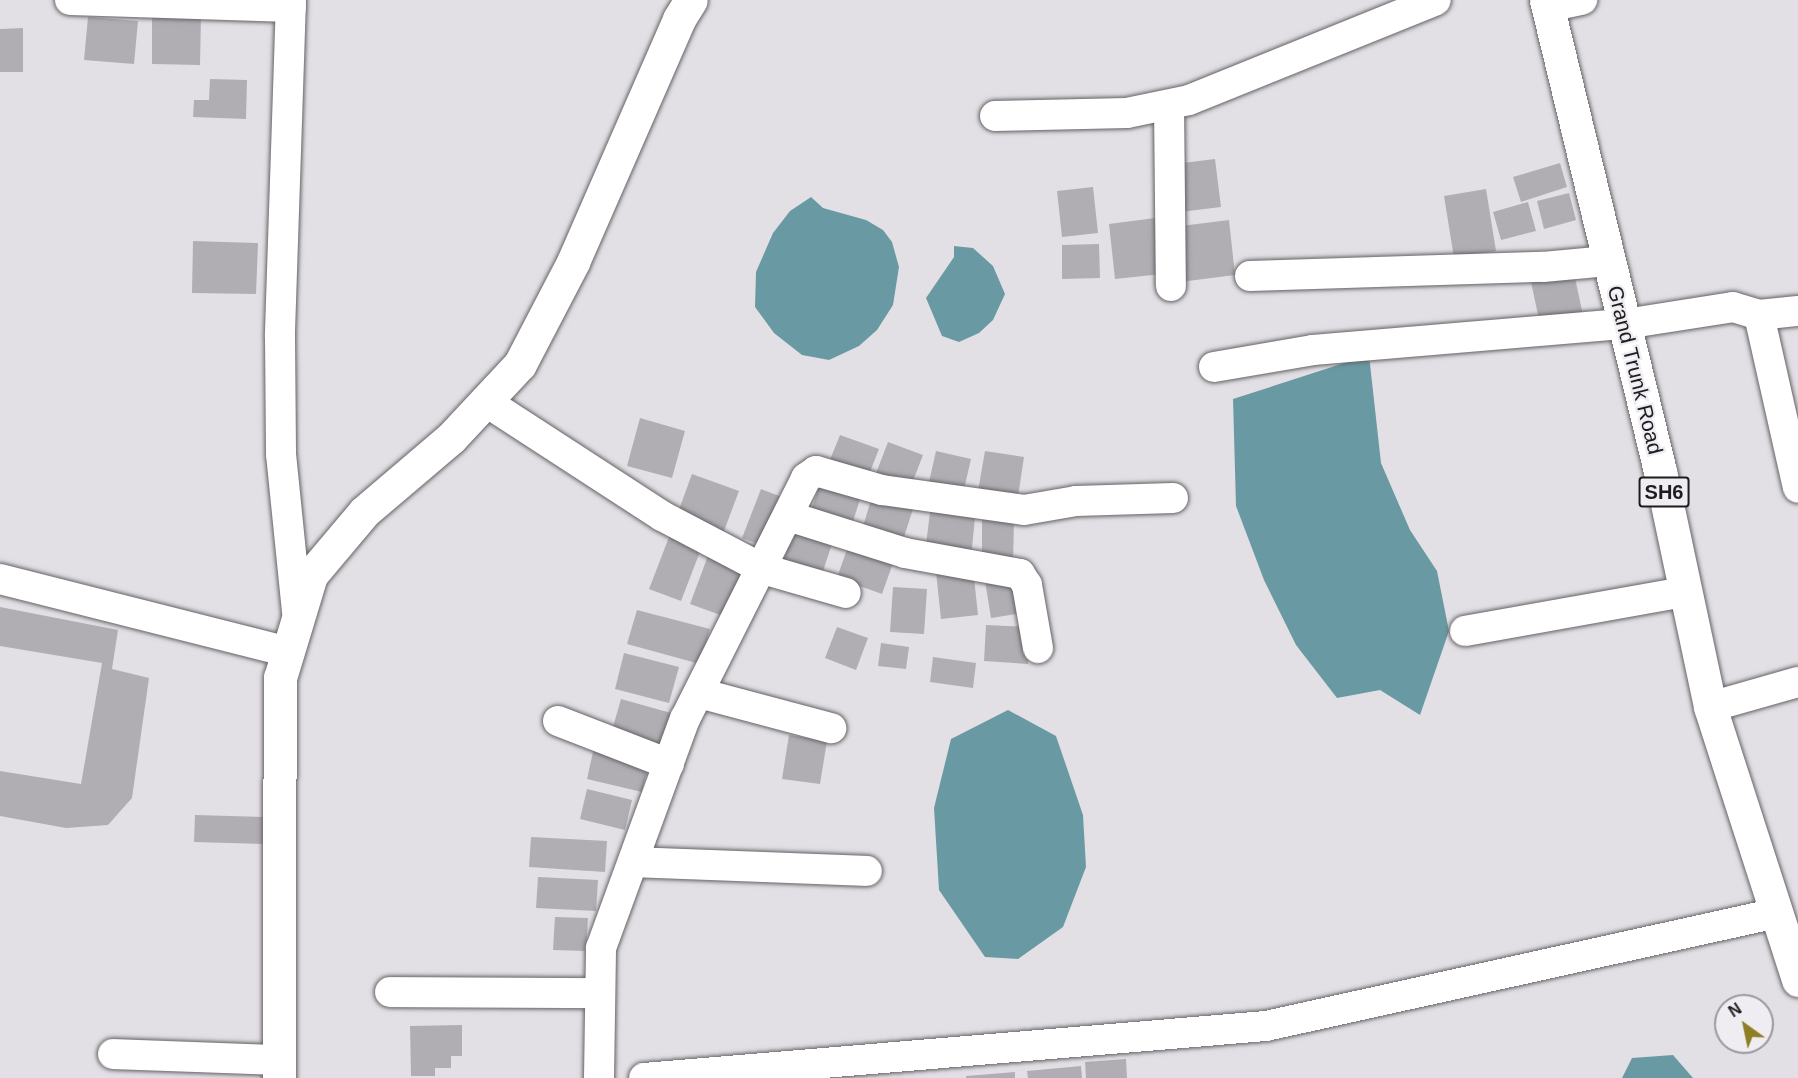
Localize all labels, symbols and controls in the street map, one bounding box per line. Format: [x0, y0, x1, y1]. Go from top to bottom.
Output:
street label: Grand Trunk Road [1602, 283, 1668, 457]
road number: SH6 [1638, 475, 1690, 509]
north arrow [1714, 994, 1774, 1054]
text: N [1726, 1000, 1744, 1020]

